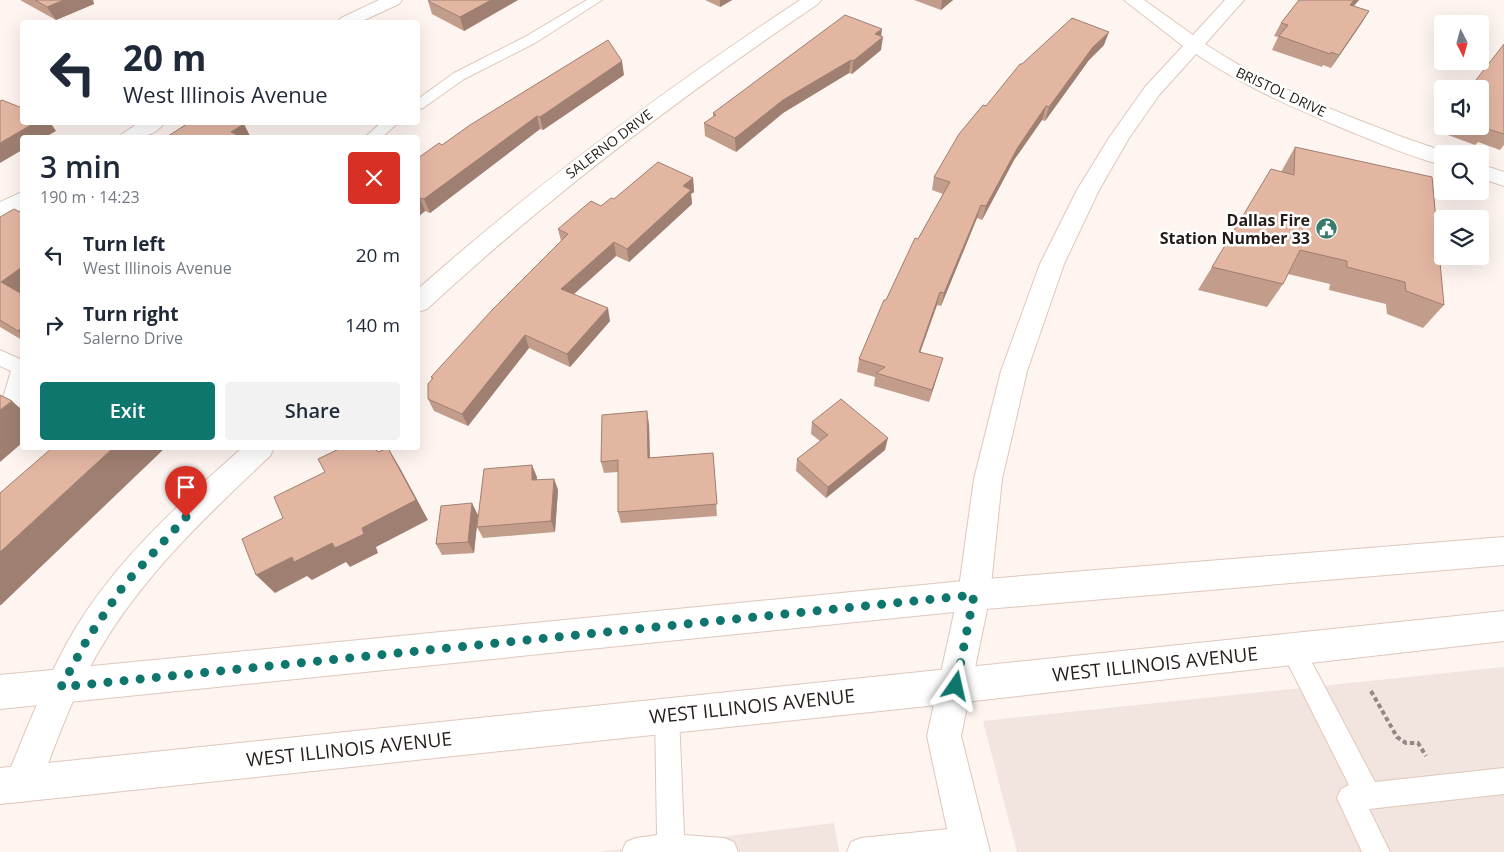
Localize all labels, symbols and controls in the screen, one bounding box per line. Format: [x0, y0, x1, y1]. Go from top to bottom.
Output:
north arrow [1434, 15, 1489, 70]
map controls [1434, 15, 1489, 265]
text: 20 m [123, 34, 206, 81]
icon: left [40, 40, 105, 105]
street label: BRISTOL DRIVE [1233, 62, 1329, 121]
text: West Illinois Avenue [123, 79, 328, 109]
button: sound [1434, 80, 1489, 135]
street label: SALERNO DRIVE [561, 105, 656, 183]
button: search [1434, 145, 1489, 200]
text: 3 min [40, 146, 121, 187]
button: close [348, 152, 400, 204]
text: 190 m · 14:23 [40, 186, 140, 208]
place label: Dallas Fire Station Number 33 [1160, 209, 1310, 249]
button: layers [1434, 210, 1489, 265]
public building icon: Dallas Fire Station Number 33 [1314, 217, 1338, 241]
text: Turn left [83, 231, 165, 257]
icon: left [40, 241, 68, 269]
text: 20 m [356, 242, 400, 268]
text: West Illinois Avenue [83, 257, 232, 279]
text: Turn right [83, 301, 178, 327]
icon: right [40, 311, 68, 339]
text: 140 m [345, 312, 400, 338]
text: Salerno Drive [83, 327, 183, 349]
button: Exit [40, 382, 215, 440]
button: Share [225, 382, 400, 440]
pin [165, 466, 207, 517]
icon: arrive [172, 473, 200, 501]
street label: WEST ILLINOIS AVENUE [1051, 640, 1259, 688]
position arrow [929, 659, 981, 711]
street label: WEST ILLINOIS AVENUE [648, 682, 856, 730]
street label: WEST ILLINOIS AVENUE [245, 725, 453, 773]

